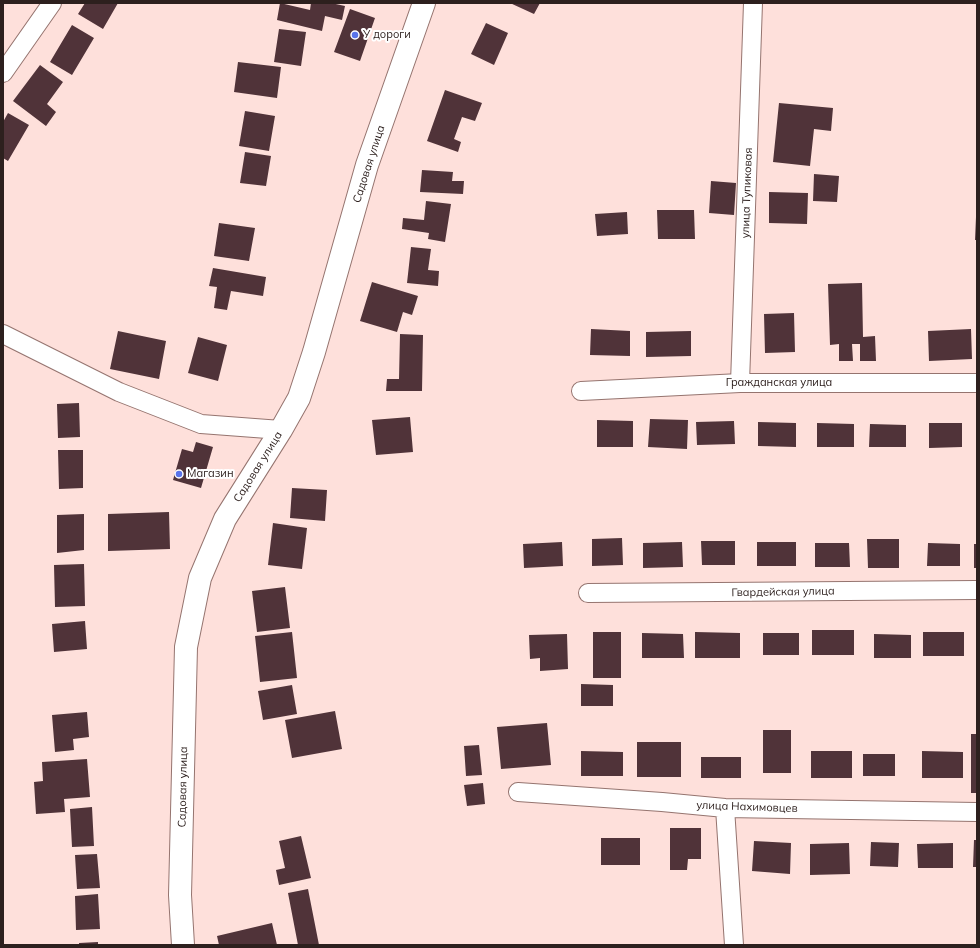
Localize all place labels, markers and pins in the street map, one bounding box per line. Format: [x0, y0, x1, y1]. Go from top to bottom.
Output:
place label: У дороги [363, 28, 411, 42]
marker: У дороги [350, 30, 360, 40]
place label: Магазин [187, 467, 233, 481]
marker: Магазин [174, 469, 184, 479]

